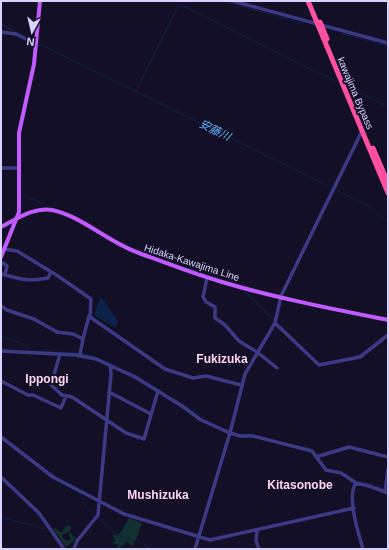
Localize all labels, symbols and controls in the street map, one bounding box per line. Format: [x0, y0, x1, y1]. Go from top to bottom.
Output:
north arrow [12, 12, 52, 52]
text: N [26, 35, 35, 48]
street label: kawajima Bypass [335, 55, 376, 131]
water label: 安藤川 [198, 117, 233, 143]
street label: Hidaka-Kawajima Line [143, 242, 241, 283]
district label: Fukizuka [196, 352, 248, 366]
district label: Ippongi [25, 372, 69, 386]
district label: Kitasonobe [267, 478, 333, 492]
district label: Mushizuka [127, 488, 189, 502]

